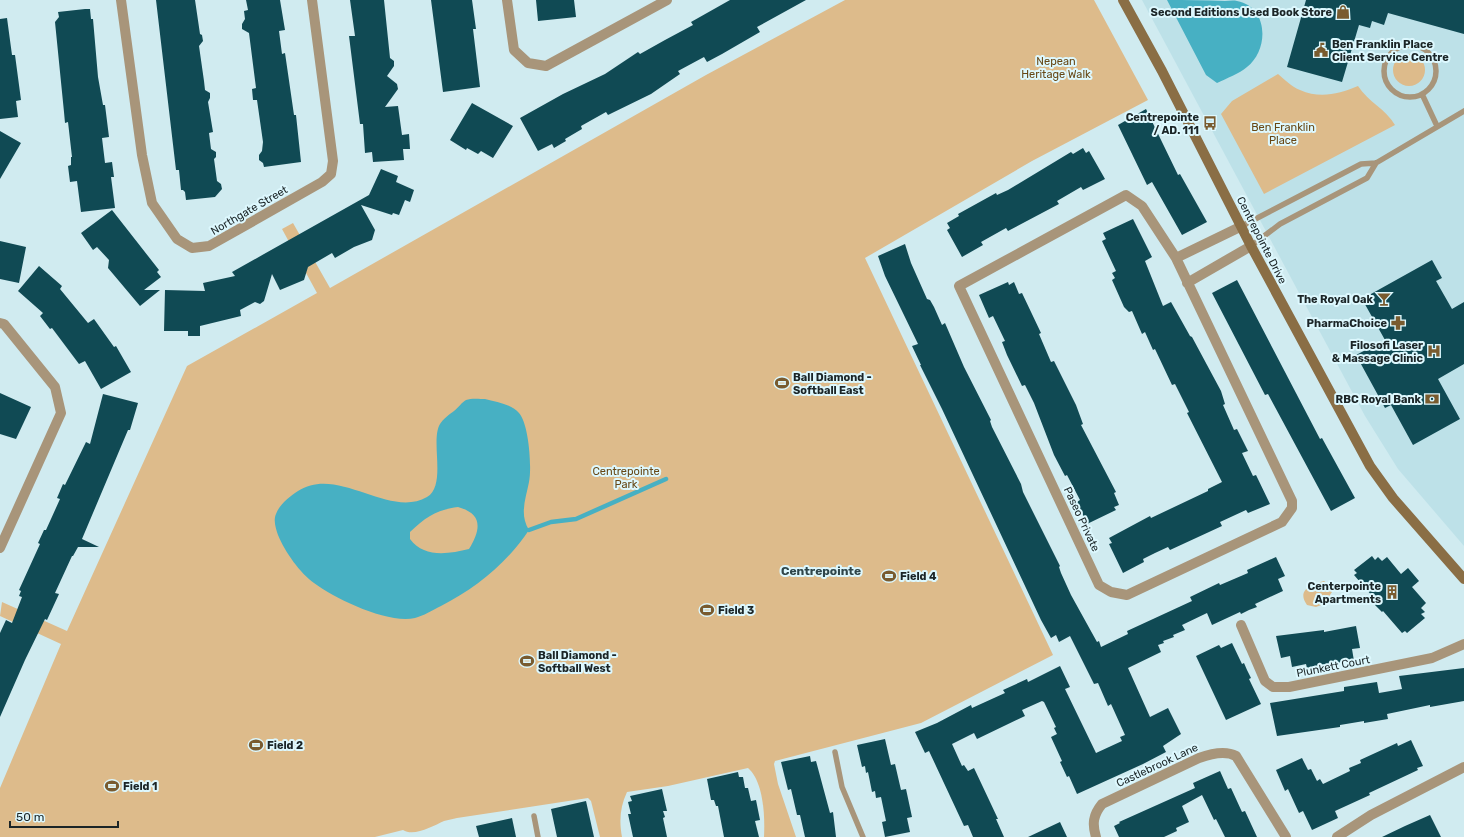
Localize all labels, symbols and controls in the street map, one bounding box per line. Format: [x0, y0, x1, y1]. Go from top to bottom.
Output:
shop icon: Second Editions Used Book Store [1335, 4, 1351, 20]
place label: Second Editions Used Book Store [1151, 6, 1332, 19]
place label: Ben Franklin Place Client Service Centre [1332, 38, 1449, 64]
public building icon: Ben Franklin Place Client Service Centre [1313, 42, 1329, 58]
park label: Nepean Heritage Walk [1021, 55, 1091, 81]
place label: Centrepointe / AD. 111 [1126, 111, 1199, 137]
bus stop icon: Centrepointe / AD. 111 [1202, 115, 1218, 131]
park label: Ben Franklin Place [1251, 121, 1315, 147]
street label: Northgate Street [208, 183, 291, 238]
street label: Centrepointe Drive [1234, 194, 1289, 286]
bar icon: The Royal Oak [1376, 291, 1392, 307]
place label: The Royal Oak [1297, 293, 1374, 306]
pharmacy icon: PharmaChoice [1390, 315, 1406, 331]
place label: PharmaChoice [1307, 317, 1387, 330]
place label: Filosofi Laser & Massage Clinic [1332, 339, 1423, 365]
hospital icon: Filosofi Laser & Massage Clinic [1426, 343, 1442, 359]
place label: Ball Diamond - Softball East [793, 371, 872, 397]
sports icon: Ball Diamond - Softball East [774, 375, 790, 391]
bank icon: RBC Royal Bank [1424, 391, 1440, 407]
place label: RBC Royal Bank [1336, 393, 1422, 406]
park label: Centrepointe Park [592, 465, 660, 491]
street label: Paseo Private [1061, 485, 1102, 554]
district label: Centrepointe [781, 564, 861, 578]
sports icon: Field 4 [881, 568, 897, 584]
place label: Field 4 [900, 570, 937, 583]
place label: Centerpointe Apartments [1308, 580, 1381, 606]
building icon: Centerpointe Apartments [1384, 584, 1400, 600]
sports icon: Field 3 [699, 602, 715, 618]
place label: Field 3 [718, 604, 754, 617]
place label: Ball Diamond - Softball West [538, 649, 617, 675]
sports icon: Ball Diamond - Softball West [519, 653, 535, 669]
street label: Plunkett Court [1295, 653, 1372, 680]
sports icon: Field 2 [248, 737, 264, 753]
place label: Field 2 [267, 739, 303, 752]
street label: Castlebrook Lane [1114, 741, 1200, 790]
sports icon: Field 1 [104, 778, 120, 794]
place label: Field 1 [123, 780, 157, 793]
scale bar [10, 803, 118, 829]
text: 50 m [16, 810, 44, 824]

